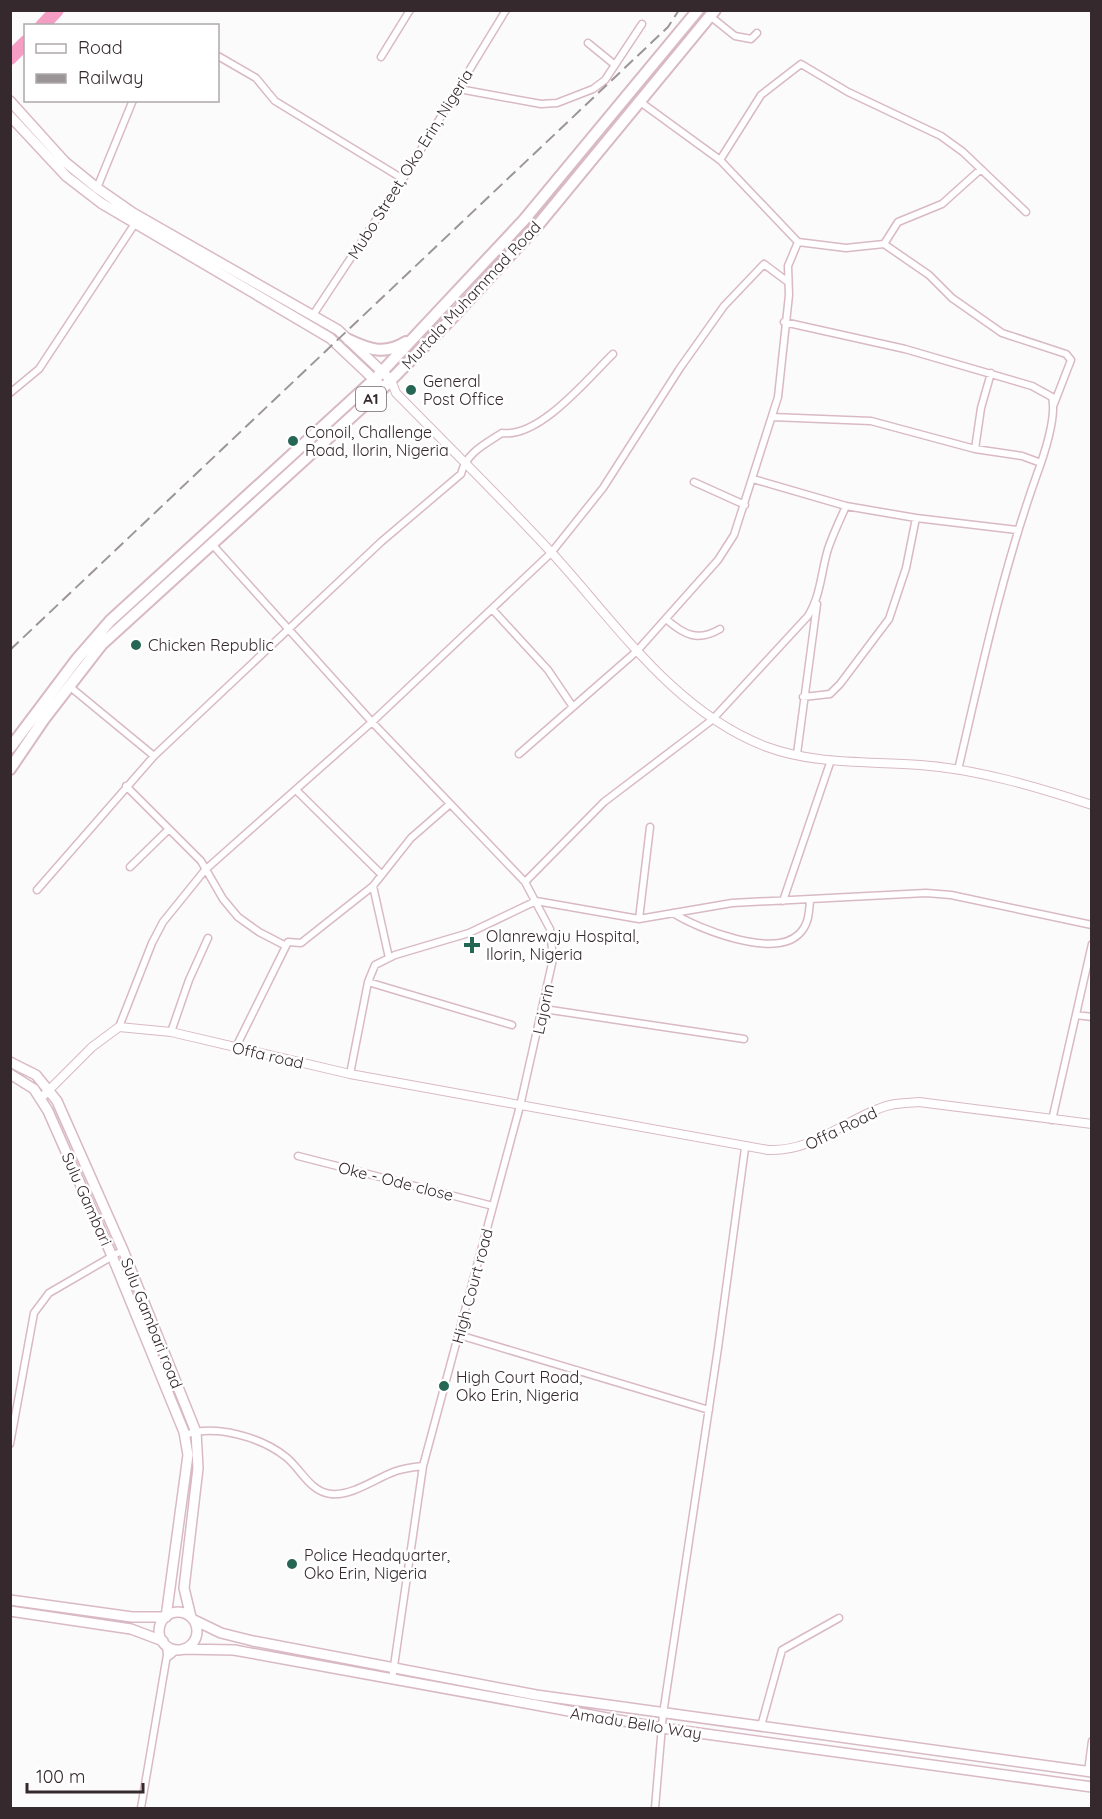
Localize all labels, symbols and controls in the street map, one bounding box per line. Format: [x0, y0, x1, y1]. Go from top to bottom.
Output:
legend [24, 24, 219, 102]
text: Road [78, 36, 123, 59]
street label: Mubo Street, Oko Erin, Nigeria [343, 65, 477, 263]
text: Railway [78, 66, 144, 89]
street label: Murtala Muhammad Road [397, 217, 545, 373]
place label: General Post Office [423, 371, 504, 409]
marker: General Post Office [404, 383, 418, 397]
road number: A1 [356, 387, 386, 411]
place label: Conoil, Challenge Road, Ilorin, Nigeria [305, 422, 449, 460]
marker: Conoil, Challenge Road, Ilorin, Nigeria [286, 434, 300, 448]
place label: Chicken Republic [148, 635, 274, 655]
marker: Chicken Republic [129, 638, 143, 652]
place label: Olanrewaju Hospital, Ilorin, Nigeria [486, 926, 639, 964]
marker: Olanrewaju Hospital, Ilorin, Nigeria [463, 936, 481, 954]
street label: Lajorin [528, 982, 558, 1036]
street label: Offa road [230, 1037, 306, 1073]
street label: Offa Road [802, 1102, 880, 1154]
street label: Sulu Gambari [58, 1149, 116, 1249]
street label: Oke - Ode close [336, 1157, 456, 1205]
street label: High Court road [447, 1226, 497, 1346]
street label: Sulu Gambari road [117, 1255, 187, 1391]
place label: High Court Road, Oko Erin, Nigeria [456, 1367, 582, 1405]
marker: High Court Road, Oko Erin, Nigeria [437, 1379, 451, 1393]
place label: Police Headquarter, Oko Erin, Nigeria [304, 1545, 450, 1583]
marker: Police Headquarter, Oko Erin, Nigeria [285, 1557, 299, 1571]
street label: Amadu Bello Way [569, 1703, 703, 1743]
scale bar [27, 1756, 142, 1794]
text: 100 m [36, 1765, 85, 1788]

